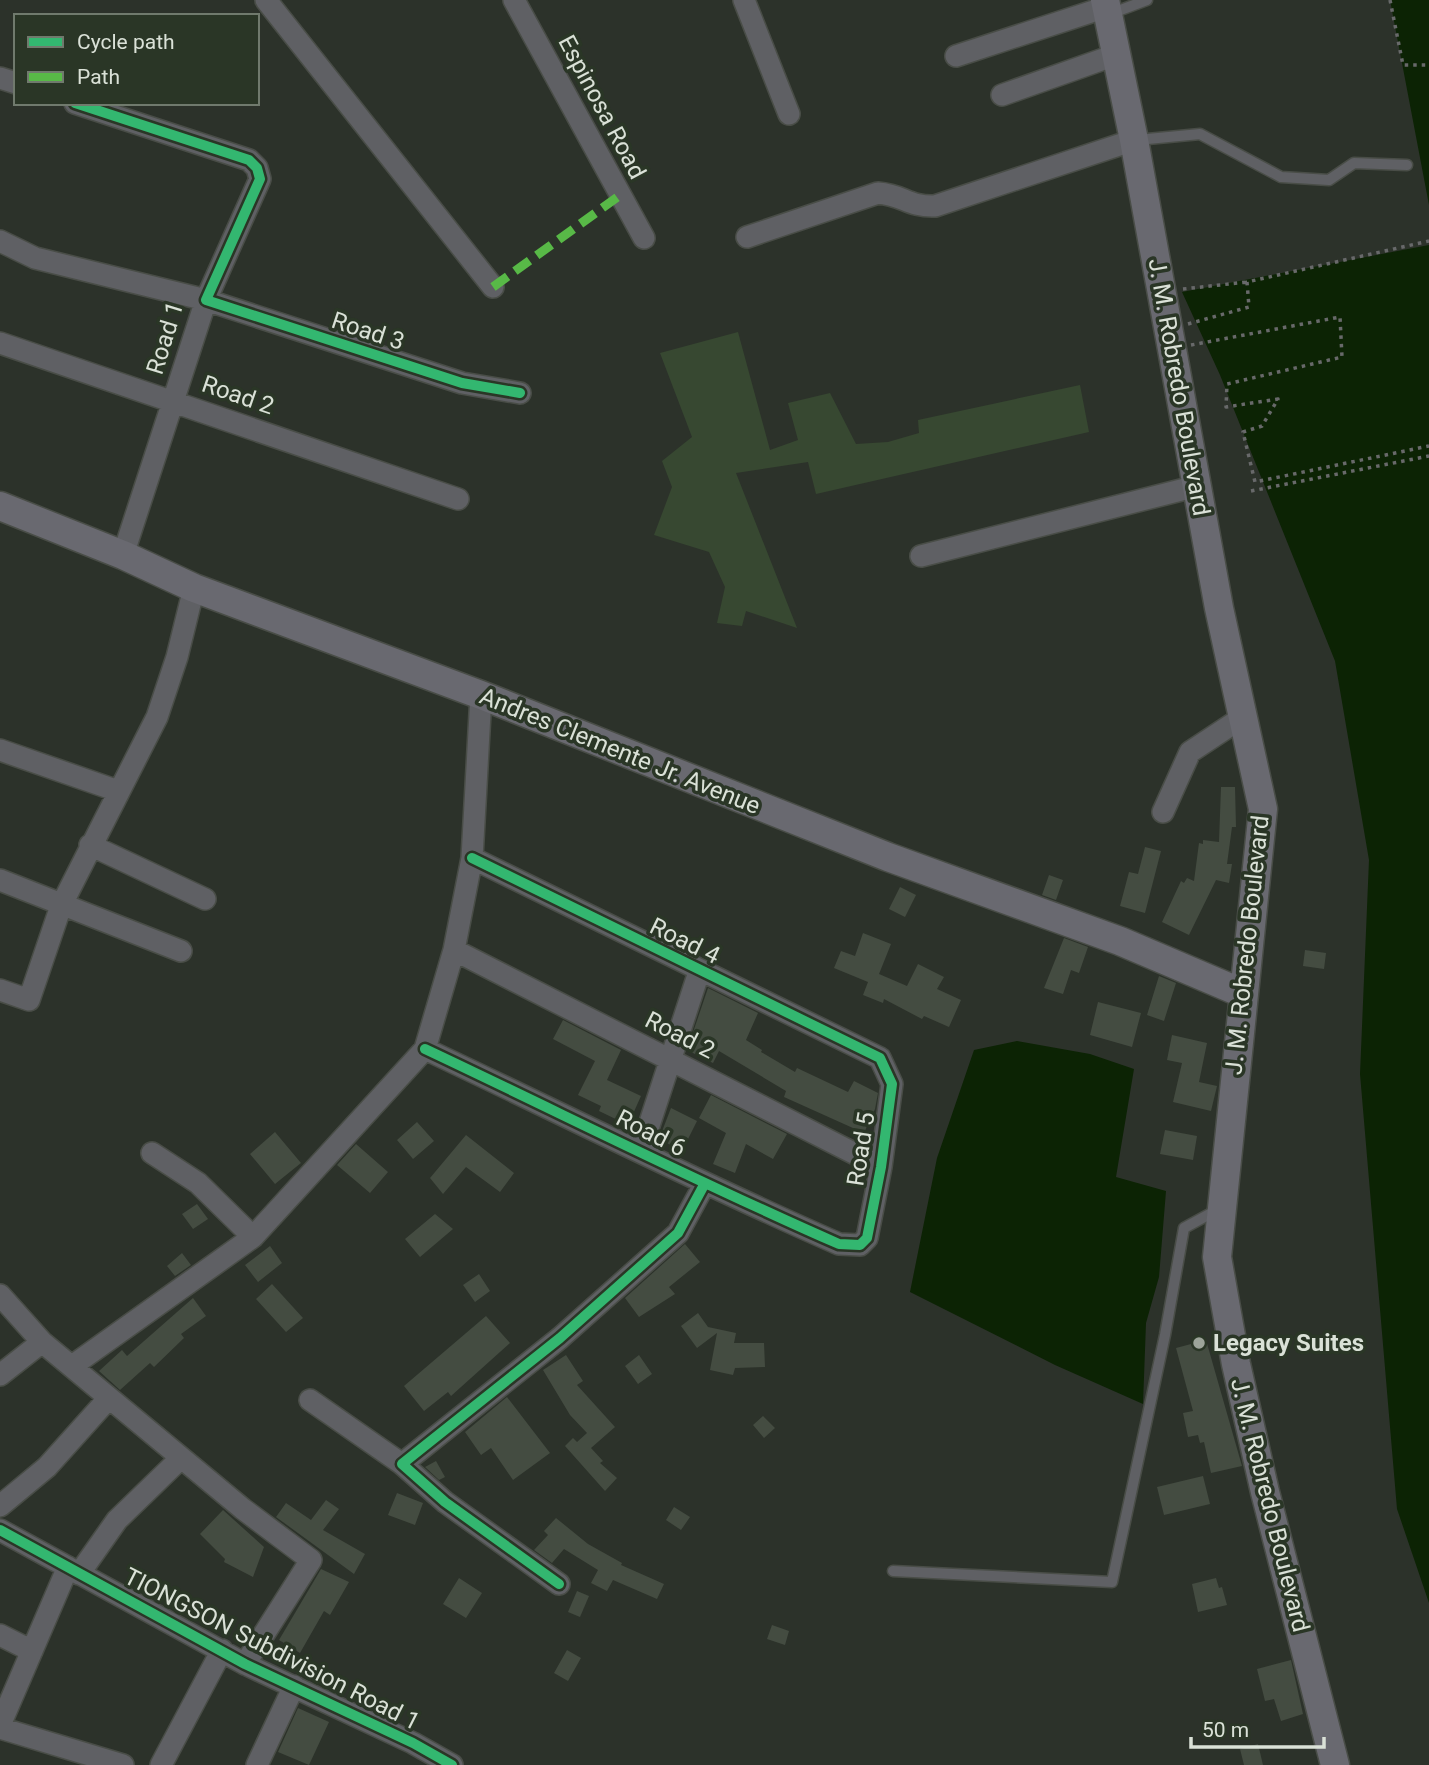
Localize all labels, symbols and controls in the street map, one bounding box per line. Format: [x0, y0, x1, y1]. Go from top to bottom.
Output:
legend [14, 14, 259, 105]
text: Cycle path [77, 30, 175, 54]
street label: Espinosa Road [552, 30, 652, 184]
text: Path [77, 65, 120, 89]
street label: J. M. Robredo Boulevard [1143, 256, 1215, 518]
street label: Road 1 [141, 298, 189, 378]
street label: Road 3 [328, 306, 408, 356]
street label: Road 2 [198, 370, 278, 420]
street label: Andres Clemente Jr. Avenue [476, 682, 764, 820]
street label: J. M. Robredo Boulevard [1219, 814, 1275, 1076]
street label: Road 4 [645, 912, 725, 970]
street label: Road 2 [640, 1006, 720, 1064]
street label: Road 6 [611, 1104, 691, 1162]
street label: Road 5 [841, 1110, 881, 1188]
place label: Legacy Suites [1213, 1329, 1364, 1357]
marker: Legacy Suites [1191, 1335, 1207, 1351]
street label: J. M. Robredo Boulevard [1225, 1375, 1315, 1635]
street label: TIONGSON Subdivision Road 1 [119, 1562, 425, 1736]
scale bar [1191, 1706, 1324, 1750]
text: 50 m [1202, 1718, 1249, 1742]

